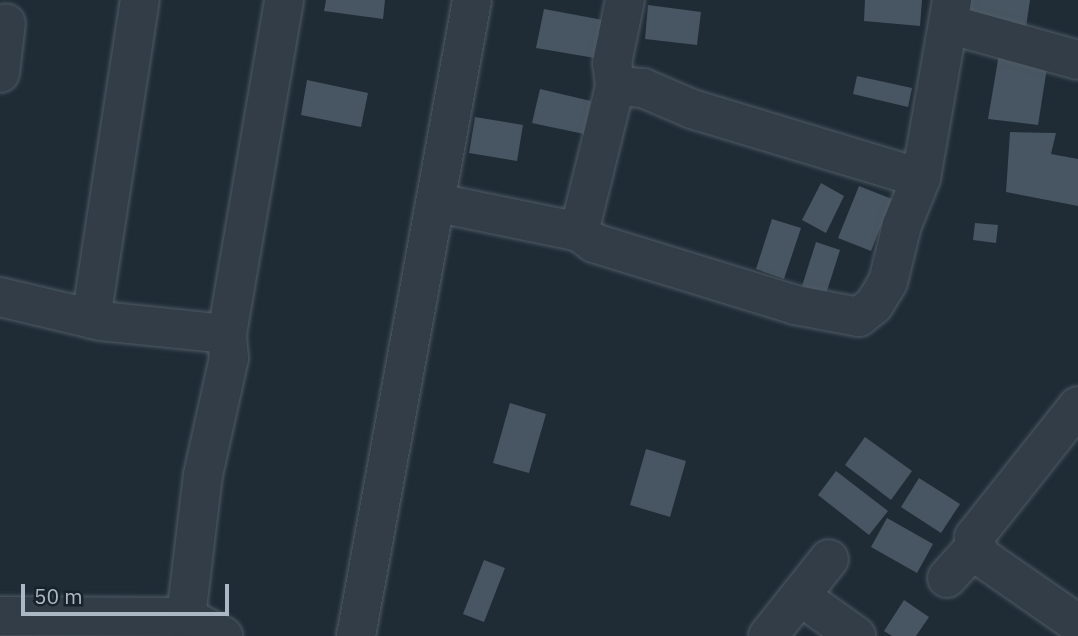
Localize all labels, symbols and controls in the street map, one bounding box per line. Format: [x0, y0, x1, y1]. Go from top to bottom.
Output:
scale bar [24, 570, 233, 614]
text: 50 m [34, 582, 83, 610]

